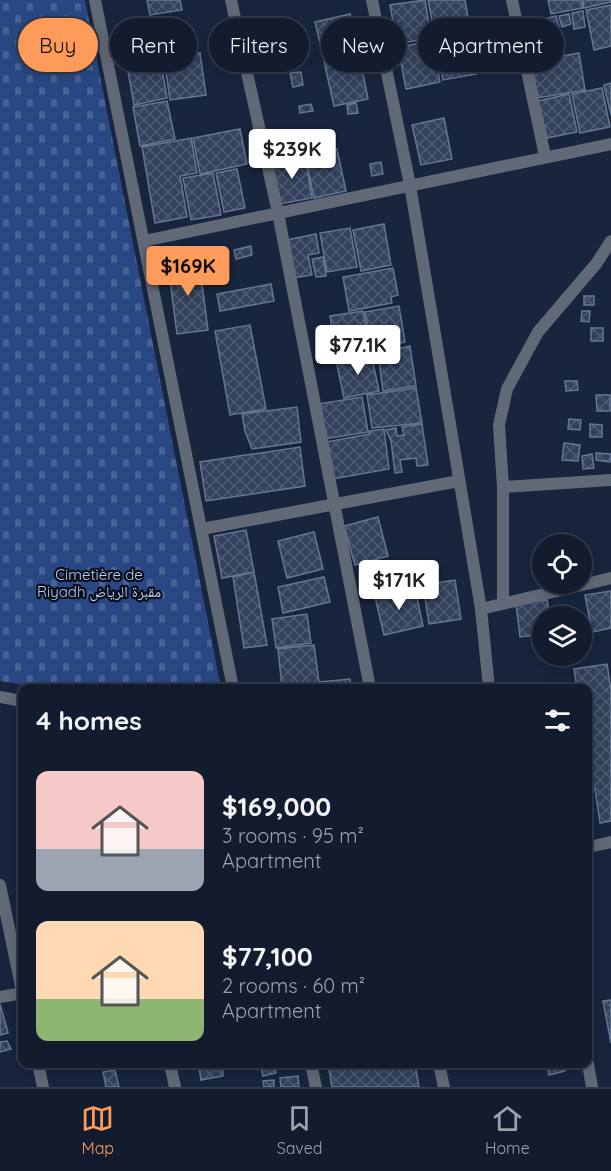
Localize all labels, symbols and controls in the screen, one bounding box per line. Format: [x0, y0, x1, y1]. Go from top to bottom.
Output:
chip: Buy [18, 18, 98, 72]
chip: Rent [110, 18, 197, 72]
chip: Filters [209, 18, 309, 72]
chip: New [321, 18, 406, 72]
chip: Apartment [418, 18, 564, 72]
pin: $239K [250, 129, 334, 180]
text: $239K [263, 136, 321, 161]
pin: $169K [146, 246, 230, 297]
text: $169K [160, 253, 216, 278]
pin: $77.1K [309, 325, 407, 376]
text: $77.1K [329, 332, 387, 357]
map controls [532, 534, 592, 666]
button: locate [532, 534, 592, 594]
pin: $171K [357, 560, 441, 611]
park label: Cimetière de Riyadh مقبرة الرياض [37, 565, 161, 602]
text: $171K [373, 567, 425, 592]
button: layers [532, 606, 592, 666]
text: 4 homes [36, 704, 142, 737]
icon: filters [541, 704, 574, 737]
text: $169,000 [222, 790, 331, 823]
icon: home [84, 795, 156, 867]
text: 3 rooms · 95 m² [222, 823, 364, 848]
text: Apartment [222, 848, 322, 873]
text: $77,100 [222, 940, 313, 973]
icon: home [84, 945, 156, 1017]
text: 2 rooms · 60 m² [222, 973, 365, 998]
text: Apartment [222, 998, 322, 1023]
tab: Map [81, 1102, 114, 1158]
tab: Saved [277, 1102, 322, 1158]
tab: Home [485, 1102, 530, 1158]

